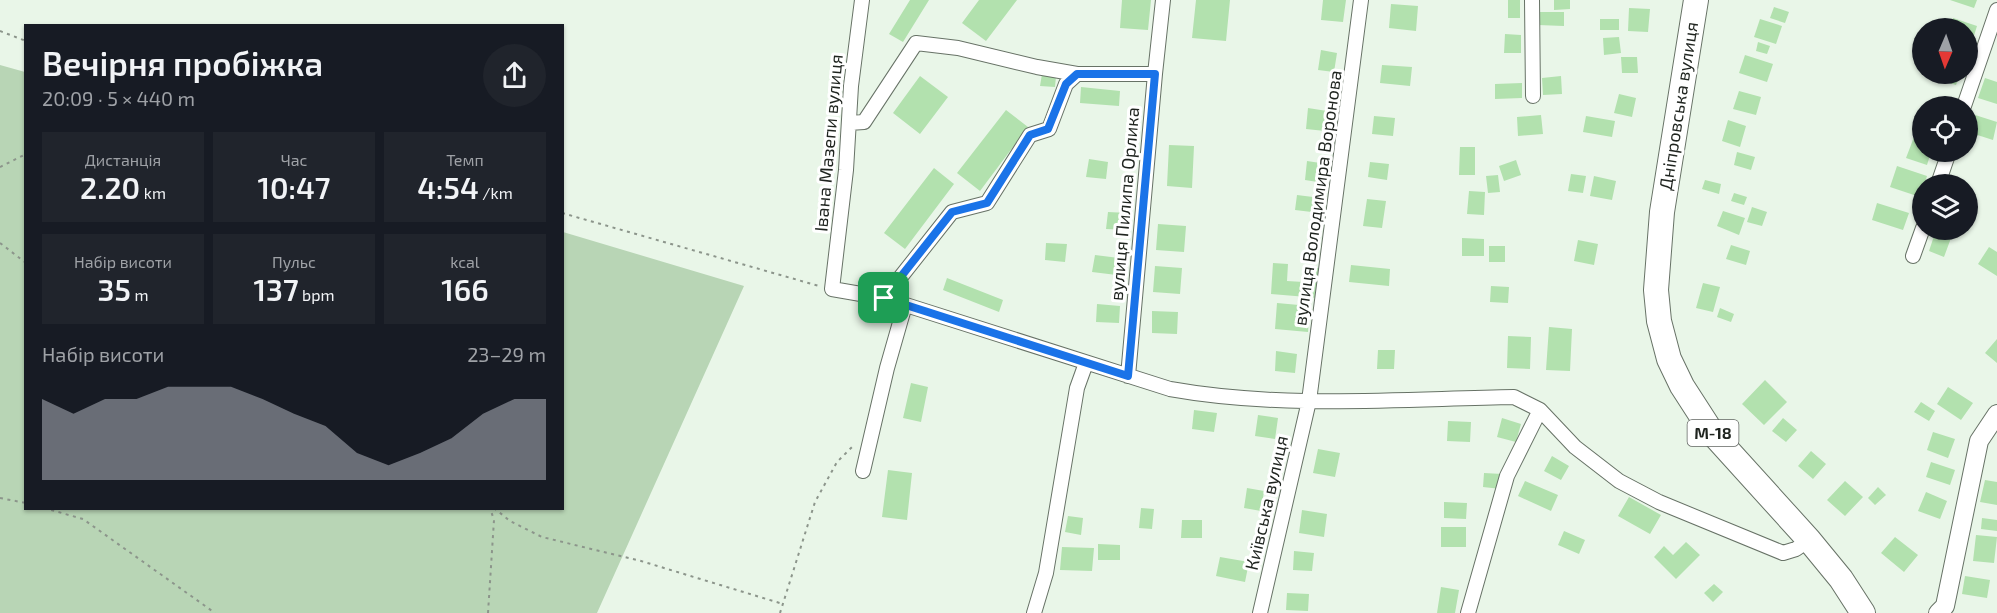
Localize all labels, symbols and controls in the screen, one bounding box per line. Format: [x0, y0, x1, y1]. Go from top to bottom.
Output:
north arrow [1912, 18, 1978, 84]
map controls [1912, 18, 1978, 240]
street label: Дніпровська вулиця [1654, 20, 1702, 192]
text: Вечірня пробіжка [42, 43, 323, 83]
button: share [483, 44, 546, 107]
street label: Івана Мазепи вулиця [809, 53, 847, 233]
street label: вулиця Володимира Воронова [1288, 69, 1346, 327]
text: 20:09 · 5 × 440 m [42, 86, 195, 110]
button: locate [1912, 96, 1978, 162]
street label: вулиця Пилипа Орлика [1105, 106, 1143, 302]
text: Дистанція [85, 150, 161, 169]
text: Час [281, 150, 307, 169]
text: Темп [446, 150, 484, 169]
text: 2.20 [80, 169, 140, 205]
text: 10:47 [257, 169, 331, 205]
text: 4:54 [417, 169, 479, 205]
button: layers [1912, 174, 1978, 240]
text: km [140, 183, 166, 202]
text: /km [479, 183, 513, 202]
text: Набір висоти [74, 252, 172, 271]
text: Пульс [272, 252, 316, 271]
text: kcal [450, 252, 480, 271]
text: 35 [98, 271, 131, 307]
text: 137 [253, 271, 299, 307]
text: 166 [441, 271, 489, 307]
pin [858, 272, 909, 323]
icon: arrive [867, 281, 900, 314]
text: m [131, 285, 148, 304]
text: bpm [299, 285, 335, 304]
text: Набір висоти [42, 342, 164, 366]
text: 23–29 m [467, 342, 546, 366]
road number: М-18 [1688, 420, 1738, 446]
street label: Київська вулиця [1240, 433, 1292, 572]

